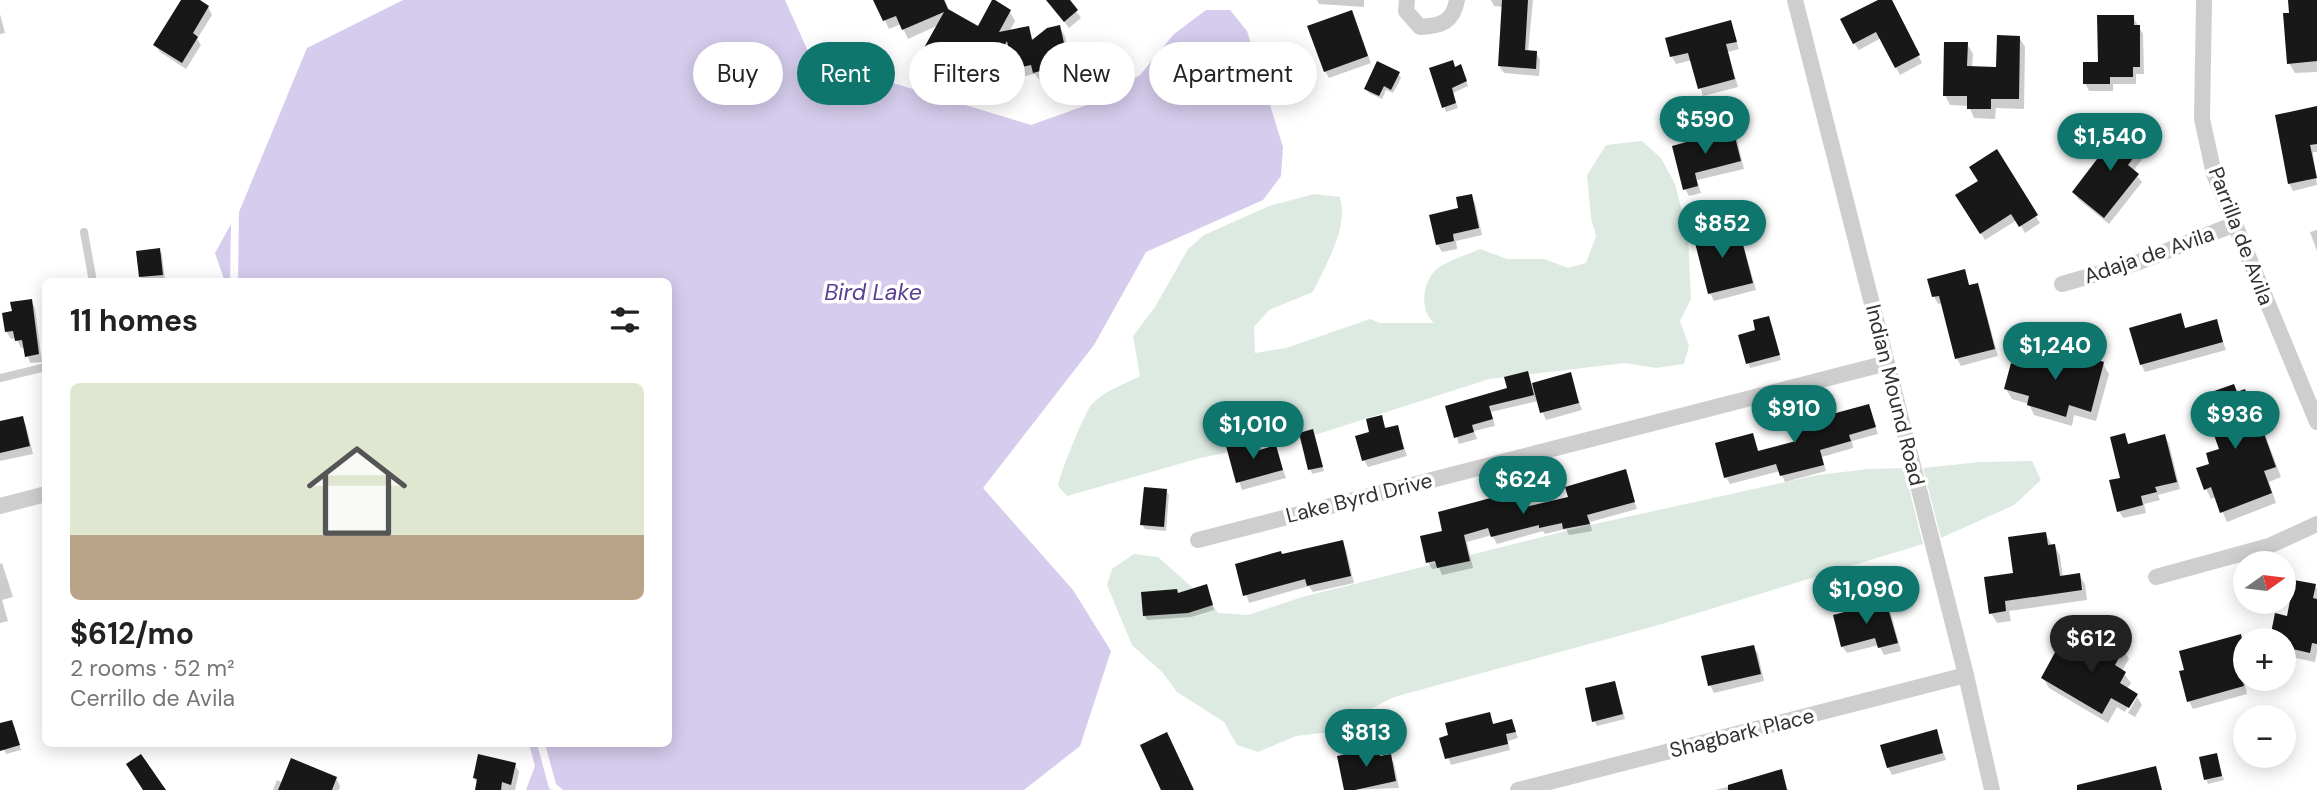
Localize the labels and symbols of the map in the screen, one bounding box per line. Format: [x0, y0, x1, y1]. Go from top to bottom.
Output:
pin: $590 [1664, 96, 1746, 156]
pin: $1,540 [2053, 114, 2167, 173]
street label: Parrilla de Avila [2202, 163, 2280, 309]
pin: $852 [1681, 201, 1763, 260]
street label: Adaja de Avila [2080, 220, 2218, 290]
water label: Bird Lake [824, 277, 922, 307]
street label: Indian Mound Road [1859, 301, 1931, 489]
pin: $1,240 [1998, 322, 2112, 382]
pin: $910 [1753, 386, 1835, 445]
pin: $936 [2194, 392, 2276, 451]
pin: $1,010 [1196, 402, 1310, 461]
pin: $624 [1482, 456, 1564, 516]
street label: Lake Byrd Drive [1283, 466, 1435, 530]
north arrow [2233, 551, 2296, 614]
pin: $1,090 [1809, 566, 1923, 626]
pin: $612 [2050, 616, 2132, 675]
street label: Shagbark Place [1667, 701, 1817, 765]
pin: $813 [1325, 710, 1407, 769]

